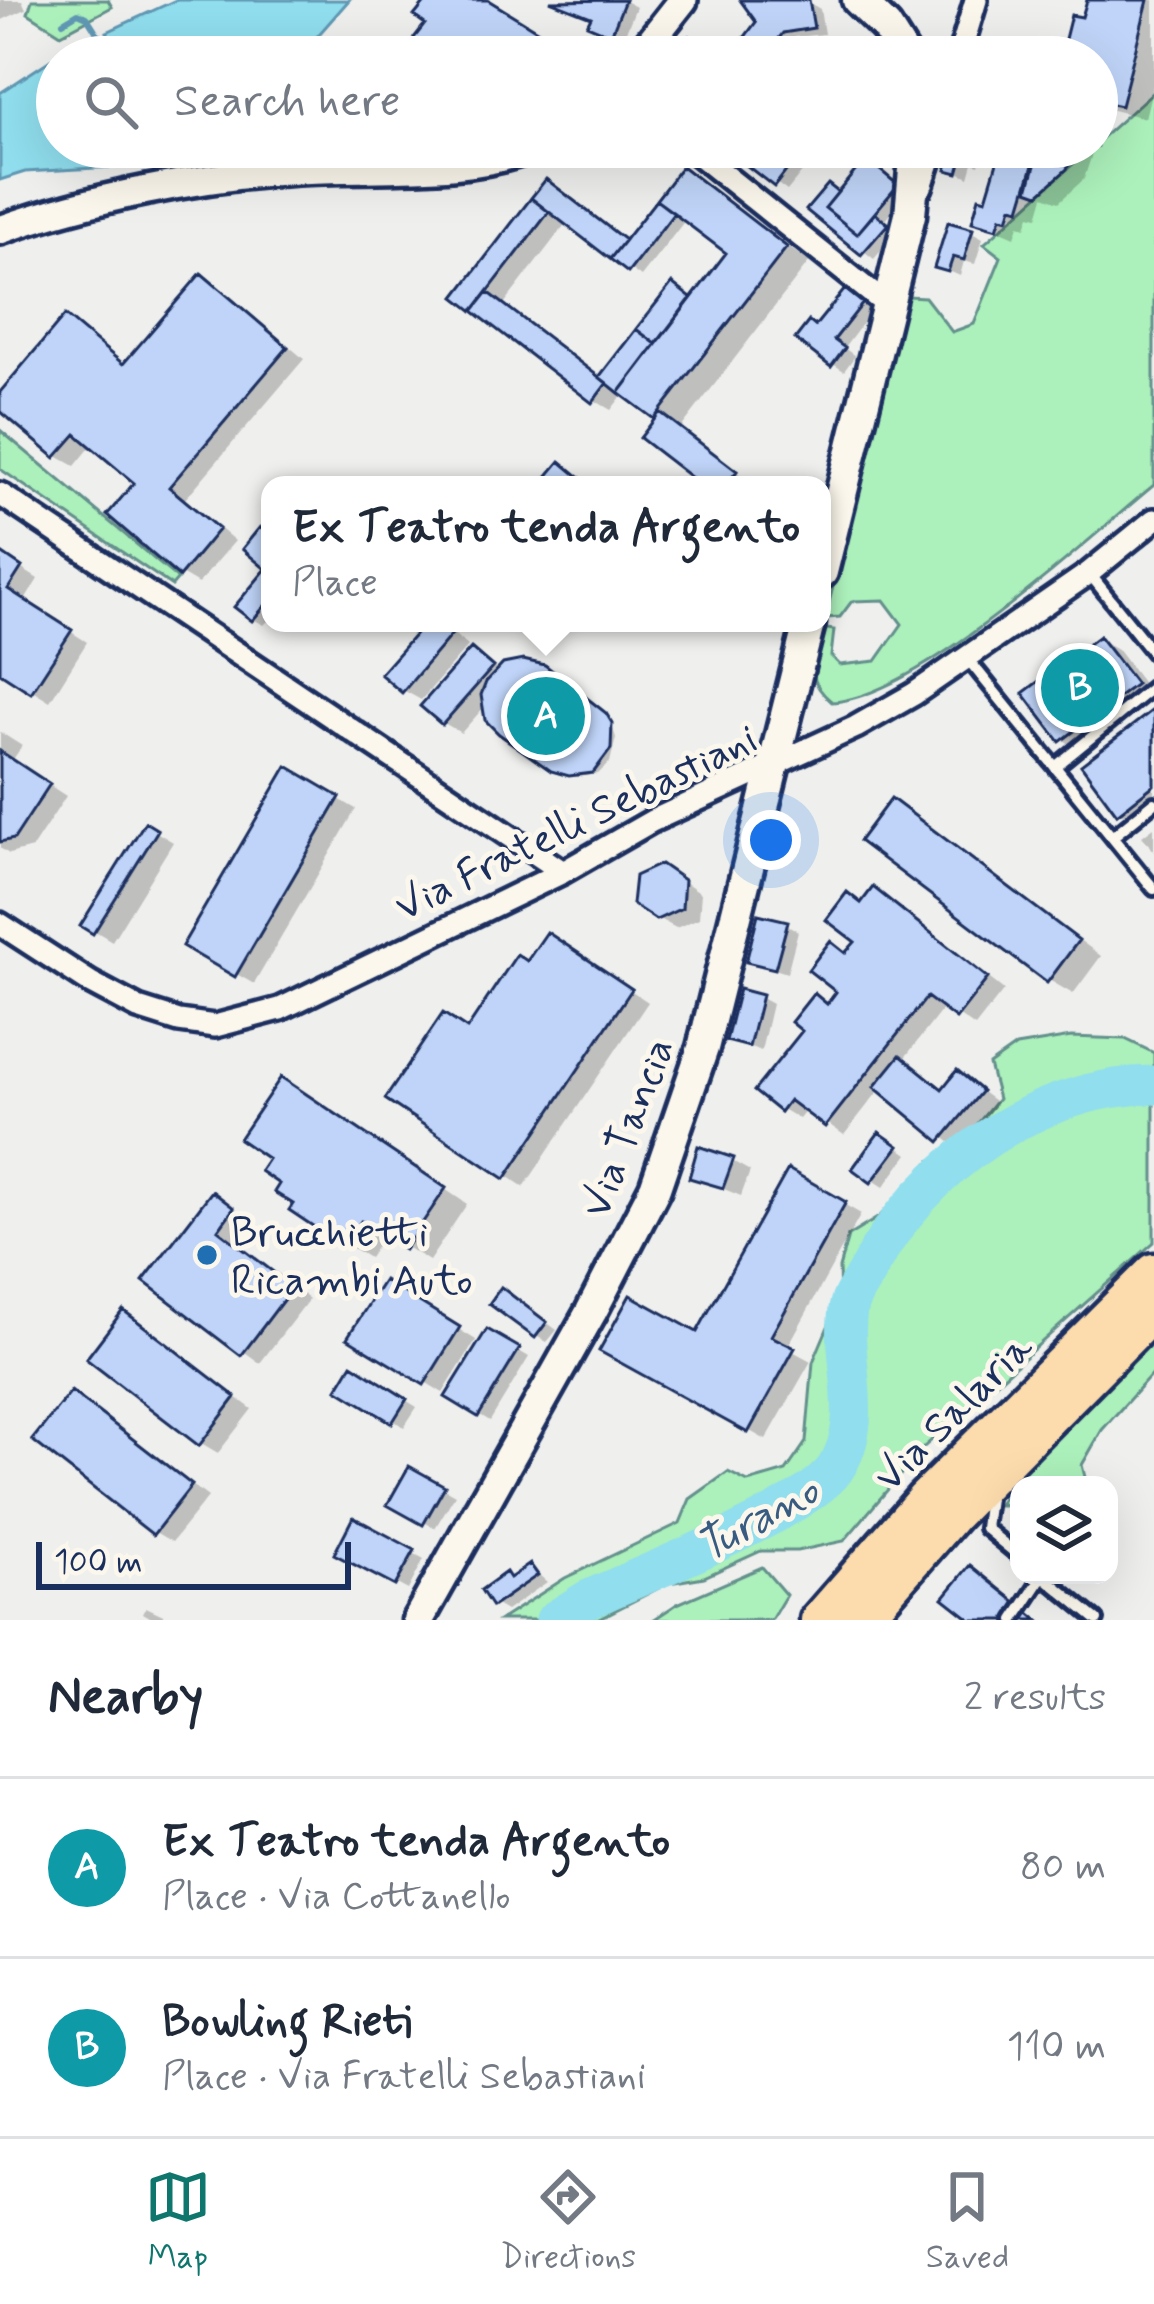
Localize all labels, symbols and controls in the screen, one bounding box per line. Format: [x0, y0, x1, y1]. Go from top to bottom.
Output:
search box [36, 36, 1118, 168]
icon: search [78, 69, 144, 135]
text: Search here [174, 73, 401, 132]
popup [261, 476, 831, 632]
text: Ex Teatro tenda Argento [292, 499, 800, 558]
text: Place [292, 558, 378, 609]
pin: B [1041, 643, 1119, 733]
pin: A [507, 671, 585, 761]
street label: Via Fratelli Sebastiani [386, 713, 767, 936]
your location [741, 810, 801, 870]
street label: Via Tancia [570, 1031, 689, 1226]
place label: Brucchietti Ricambi Auto [231, 1207, 473, 1310]
marker: Brucchietti Ricambi Auto [194, 1242, 220, 1268]
street label: Via Salaria [863, 1322, 1046, 1505]
water label: Turano [686, 1462, 831, 1578]
map controls [1010, 1476, 1118, 1584]
button: layers [1010, 1476, 1118, 1584]
scale bar [36, 1536, 351, 1589]
text: 100 m [54, 1541, 143, 1585]
text: Nearby [48, 1665, 203, 1731]
text: 2 results [964, 1673, 1106, 1724]
text: Ex Teatro tenda Argento [162, 1813, 670, 1872]
text: A [74, 1842, 100, 1893]
text: 80 m [1020, 1842, 1106, 1893]
text: Place · Via Cottanello [162, 1872, 511, 1923]
text: Bowling Rieti [162, 1993, 412, 2052]
text: B [75, 2022, 99, 2073]
text: 110 m [1007, 2022, 1106, 2073]
text: Place · Via Fratelli Sebastiani [162, 2052, 646, 2103]
tab: Map [145, 2164, 211, 2280]
tab: Directions [500, 2164, 636, 2280]
tab: Saved [926, 2164, 1009, 2280]

